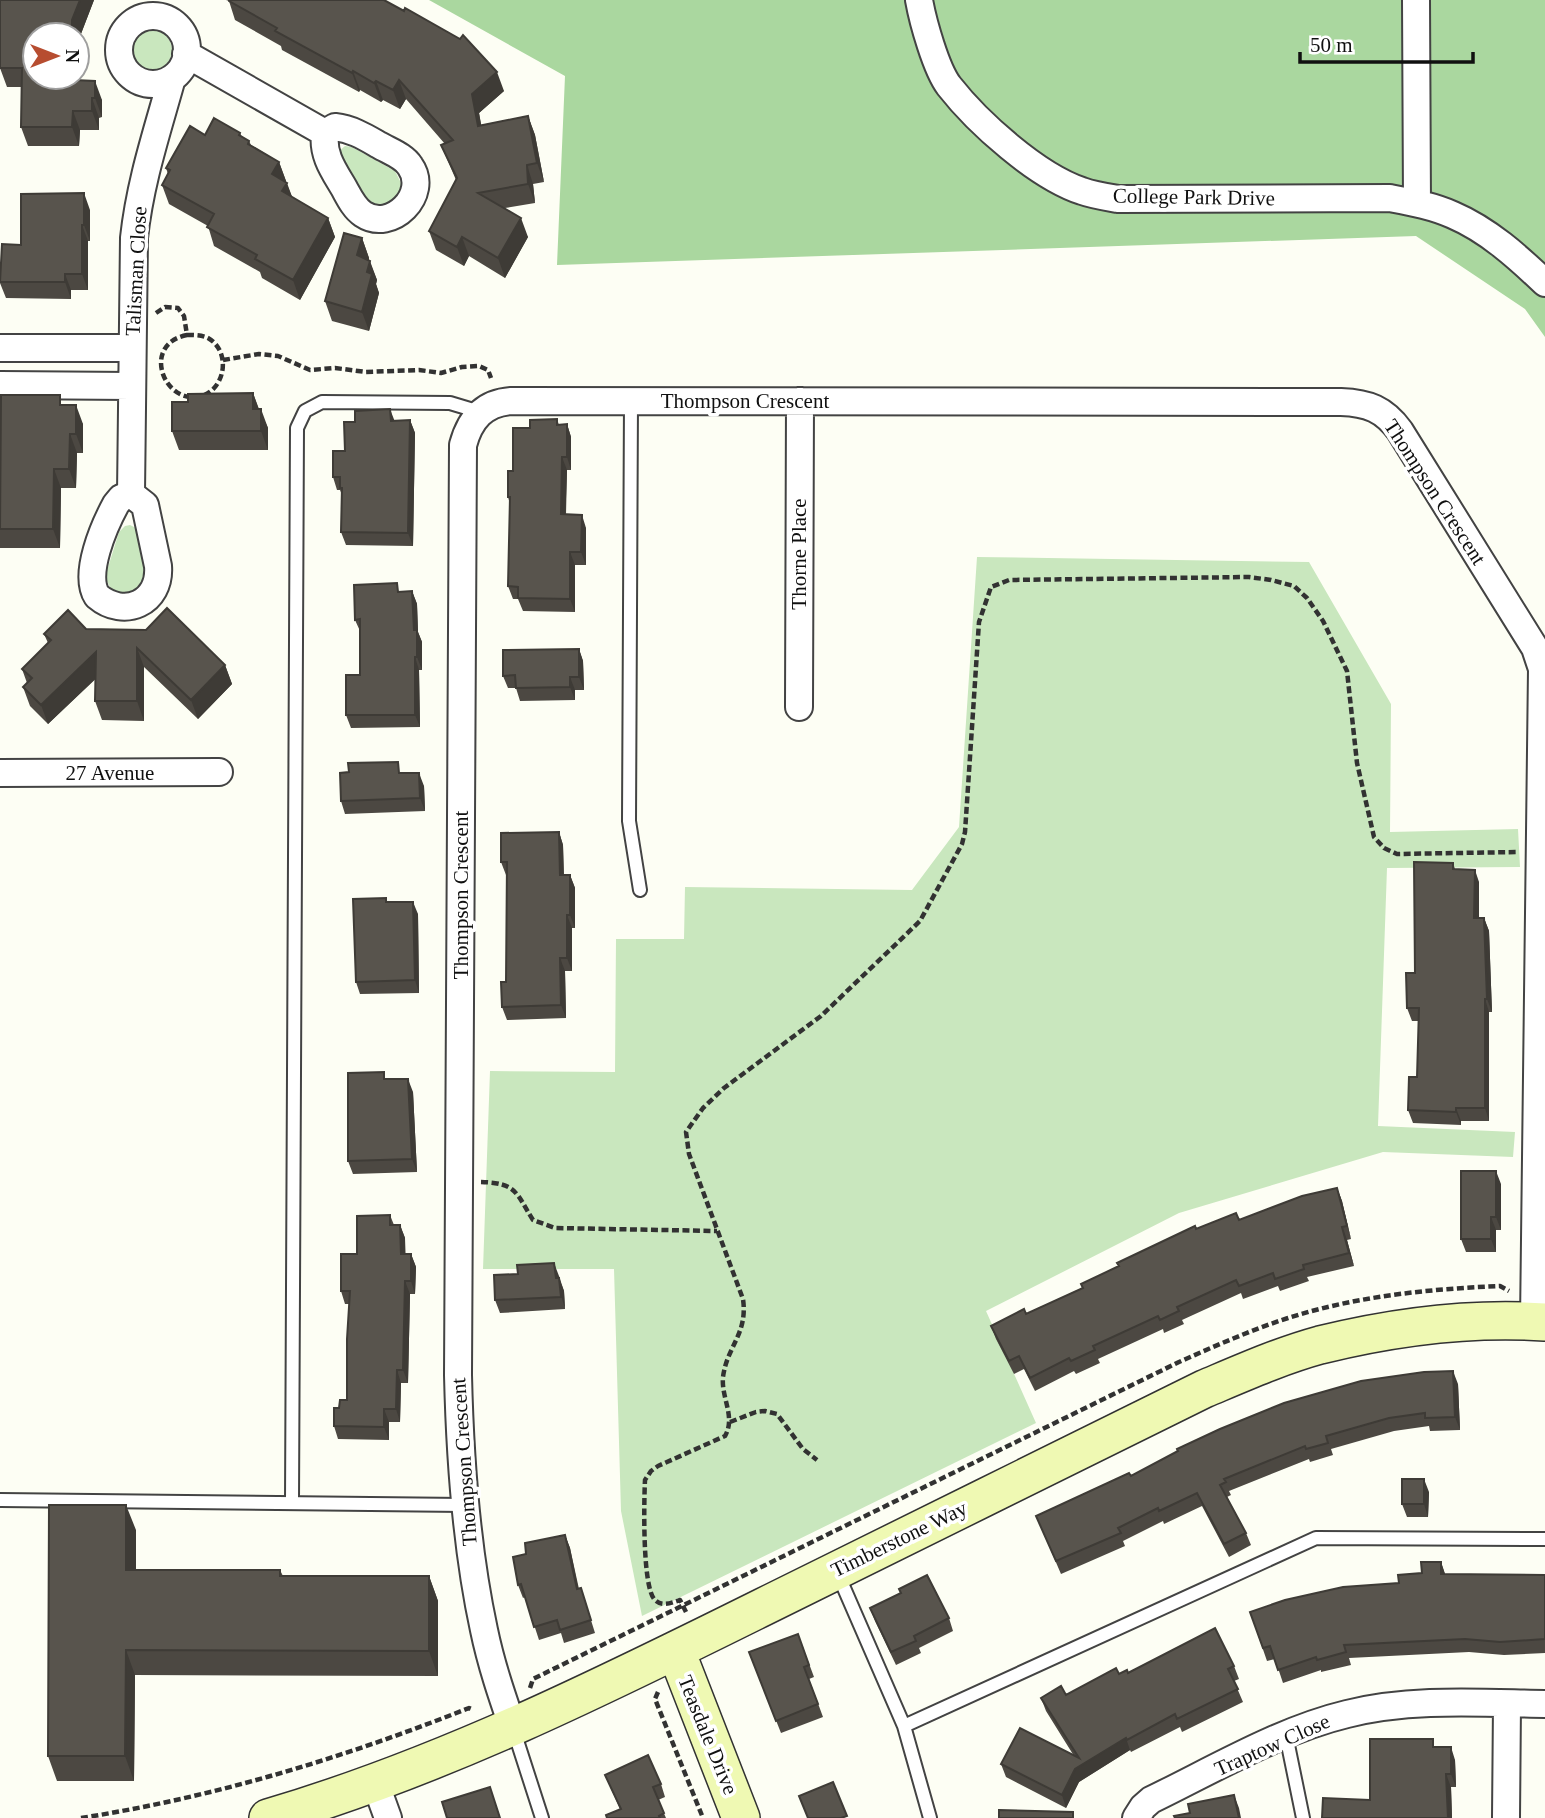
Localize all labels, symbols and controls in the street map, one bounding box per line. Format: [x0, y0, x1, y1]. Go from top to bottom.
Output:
north arrow [21, 21, 91, 91]
scale bar [1300, 21, 1473, 65]
text: 50 m [1310, 33, 1353, 57]
text: N [62, 49, 83, 63]
street label: College Park Drive [1113, 184, 1275, 210]
street label: Talisman Close [121, 206, 151, 336]
street label: Thompson Crescent [661, 389, 829, 413]
street label: Thompson Crescent [1379, 415, 1491, 569]
street label: Thorne Place [787, 498, 811, 610]
street label: 27 Avenue [66, 761, 154, 785]
street label: Thompson Crescent [449, 811, 473, 979]
street label: Thompson Crescent [446, 1377, 482, 1547]
street label: Timberstone Way [827, 1496, 971, 1582]
street label: Teasdale Drive [673, 1672, 743, 1798]
street label: Traptow Close [1211, 1709, 1333, 1781]

